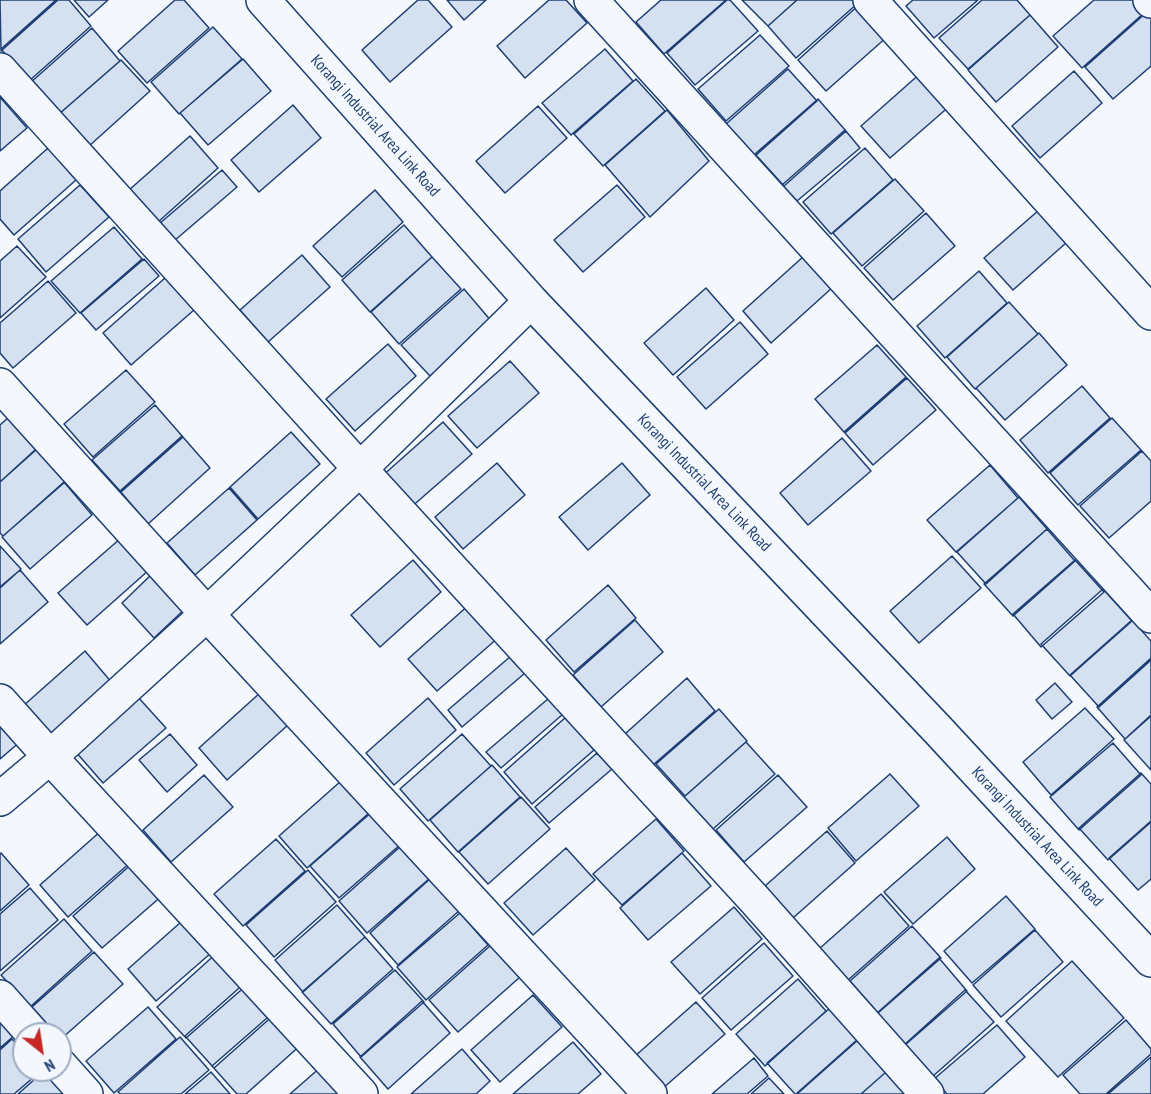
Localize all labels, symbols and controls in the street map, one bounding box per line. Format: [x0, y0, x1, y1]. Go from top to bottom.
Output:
street label: Korangi Industrial Area Link Road [306, 51, 444, 201]
street label: Korangi Industrial Area Link Road [633, 410, 775, 556]
street label: Korangi Industrial Area Link Road [967, 763, 1107, 911]
north arrow [12, 1022, 72, 1082]
text: N [41, 1055, 59, 1077]

